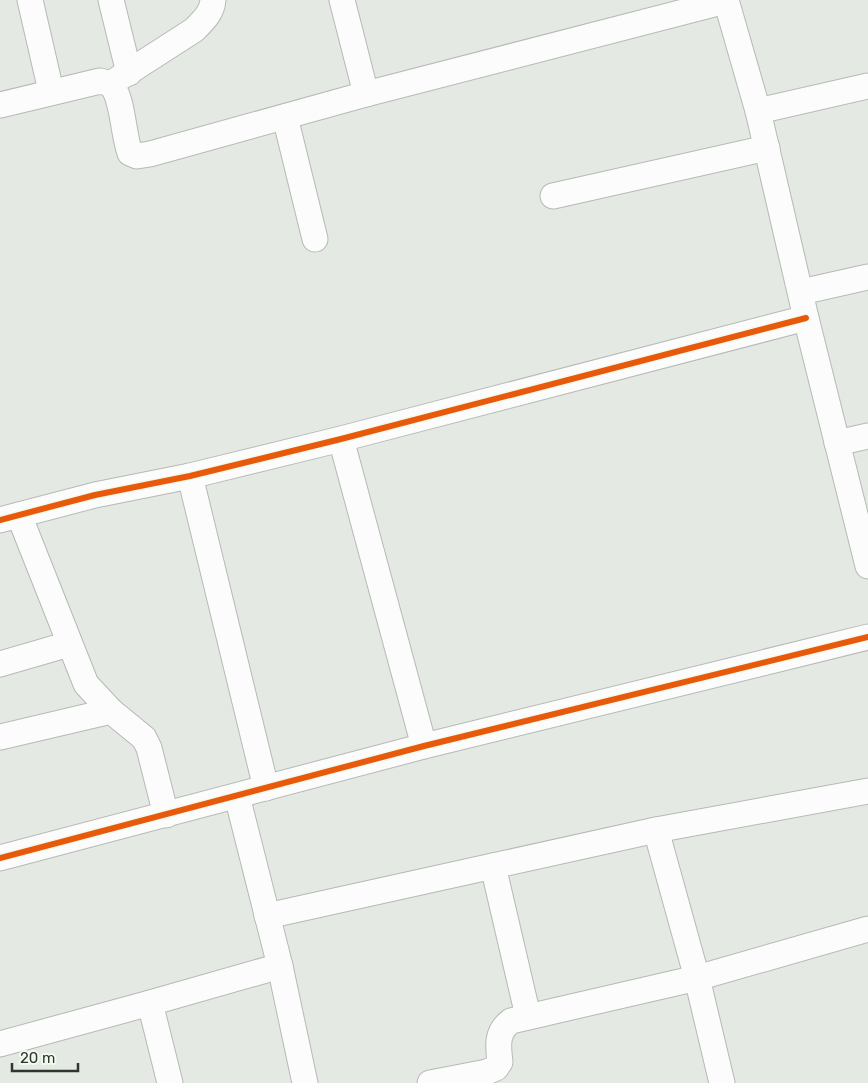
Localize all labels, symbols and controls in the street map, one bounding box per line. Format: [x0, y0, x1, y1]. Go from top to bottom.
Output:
scale bar [12, 1040, 79, 1072]
text: 20 m [20, 1049, 55, 1067]

